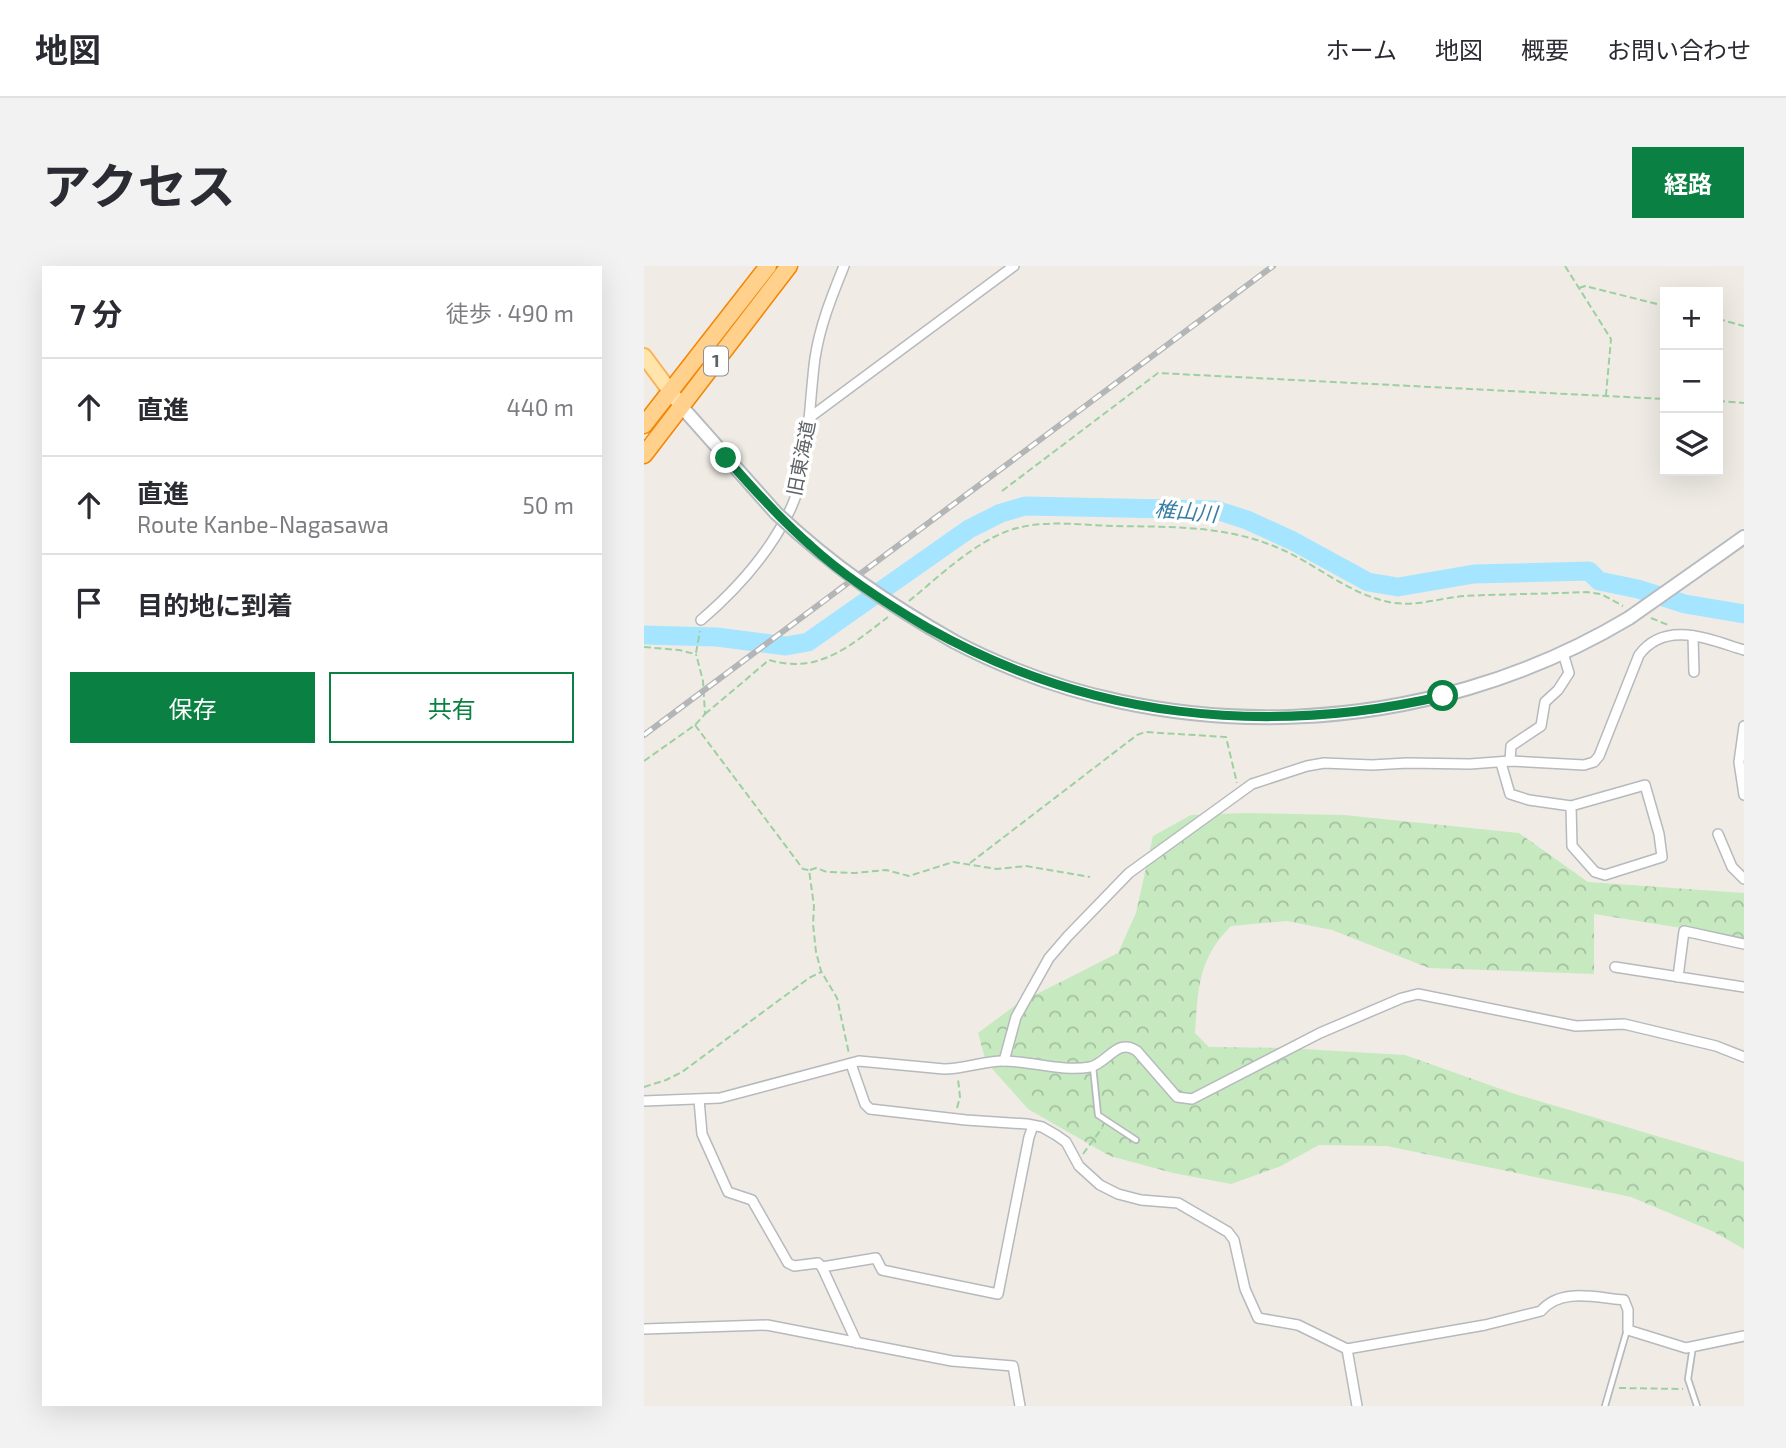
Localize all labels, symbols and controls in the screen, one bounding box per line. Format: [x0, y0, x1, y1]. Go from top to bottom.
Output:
text: 地図 [35, 29, 101, 69]
text: ホーム [1326, 35, 1397, 64]
text: 地図 [1435, 35, 1483, 64]
text: 概要 [1521, 35, 1569, 64]
text: お問い合わせ [1607, 35, 1751, 64]
button: 経路 [1632, 147, 1744, 218]
text: アクセス [42, 155, 236, 214]
map controls [1660, 287, 1723, 476]
button: + [1660, 287, 1723, 350]
text: 7 分 [70, 295, 122, 331]
text: 徒歩 · 490 m [446, 299, 574, 327]
road number: 1 [704, 346, 728, 376]
button: − [1660, 350, 1723, 413]
icon: ahead [70, 388, 108, 426]
text: 直進 [137, 393, 189, 424]
text: 440 m [507, 393, 574, 421]
button: layers [1660, 413, 1723, 476]
street label: 旧東海道 [782, 418, 819, 497]
route end [710, 442, 741, 473]
text: 直進 [137, 477, 189, 508]
icon: ahead [70, 486, 108, 524]
text: 50 m [523, 491, 574, 519]
water label: 椎山川 [1154, 495, 1221, 526]
text: Route Kanbe-Nagasawa [137, 510, 389, 538]
icon: arrive [70, 584, 108, 622]
text: 目的地に到着 [137, 589, 293, 620]
button: 保存 [70, 672, 315, 743]
button: 共有 [329, 672, 574, 743]
route start [1427, 680, 1458, 711]

